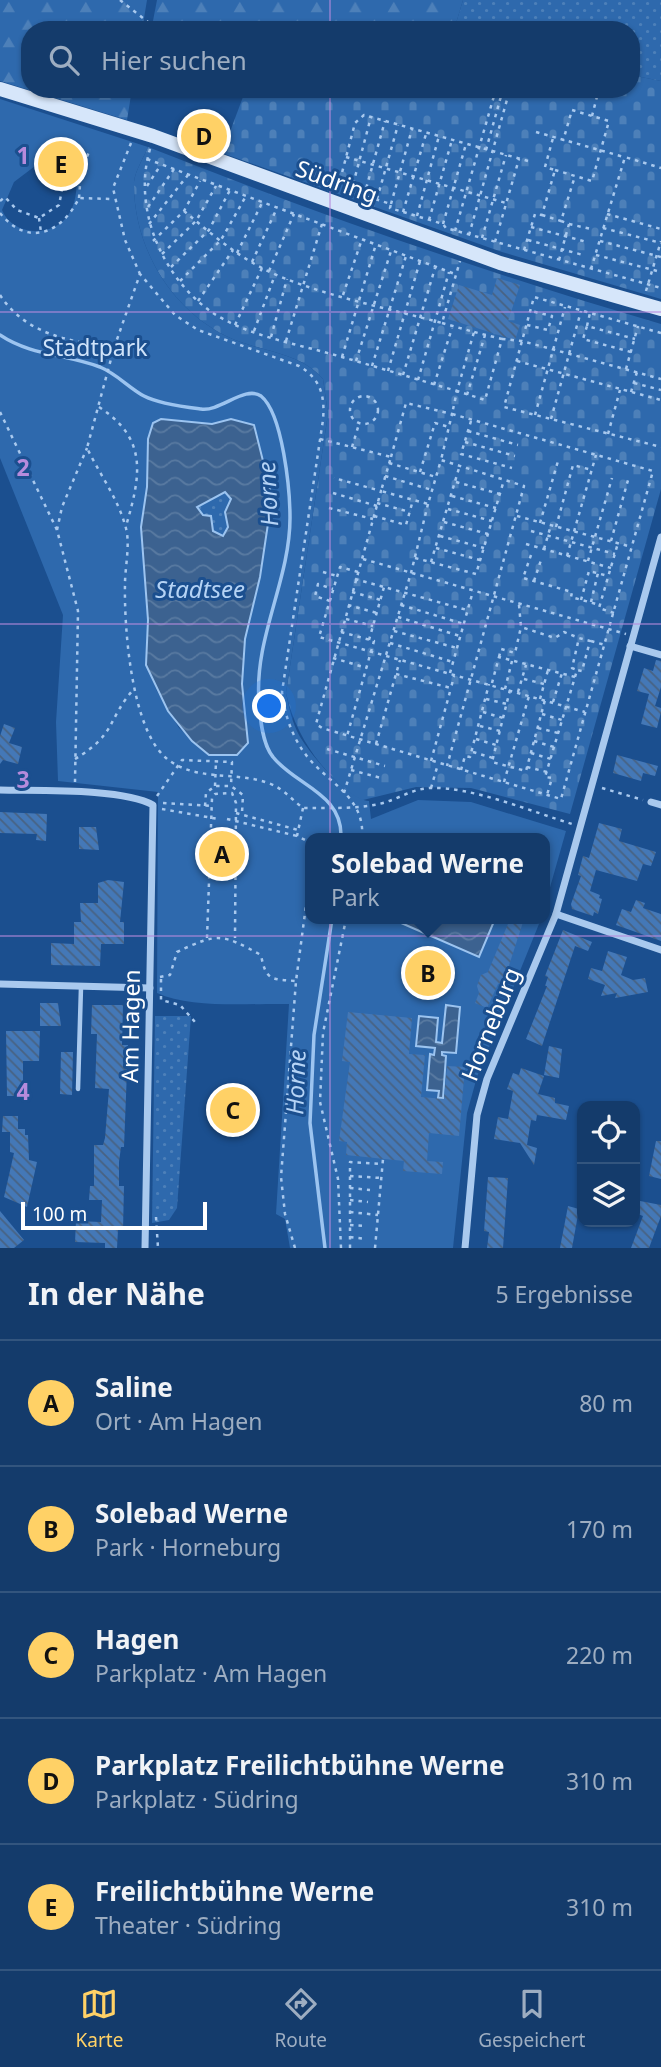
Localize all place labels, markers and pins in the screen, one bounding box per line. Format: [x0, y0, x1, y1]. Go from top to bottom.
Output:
pin: D [181, 110, 227, 162]
pin: E [38, 138, 84, 190]
pin: A [199, 828, 245, 880]
pin: B [405, 947, 451, 999]
pin: C [210, 1084, 256, 1136]

